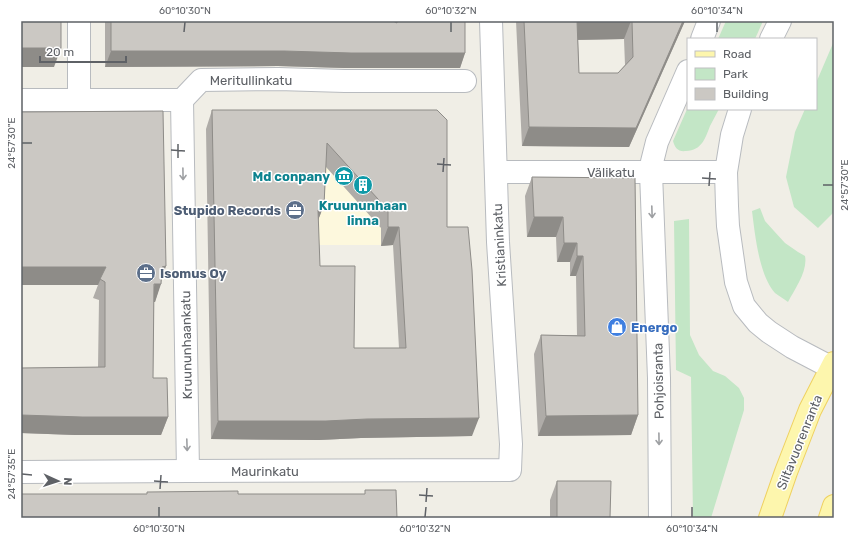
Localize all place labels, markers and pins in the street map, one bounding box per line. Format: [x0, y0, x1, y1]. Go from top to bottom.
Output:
museum icon: Md conpany [333, 165, 355, 187]
place label: Md conpany [253, 169, 330, 184]
building icon: Kruununhaan linna [352, 174, 374, 196]
place label: Kruununhaan linna [319, 198, 407, 228]
office icon: Stupido Records [284, 199, 306, 221]
place label: Stupido Records [174, 203, 281, 218]
office icon: Isomus Oy [135, 262, 157, 284]
place label: Isomus Oy [160, 266, 227, 281]
shop icon: Energo [606, 316, 628, 338]
place label: Energo [631, 320, 677, 335]

